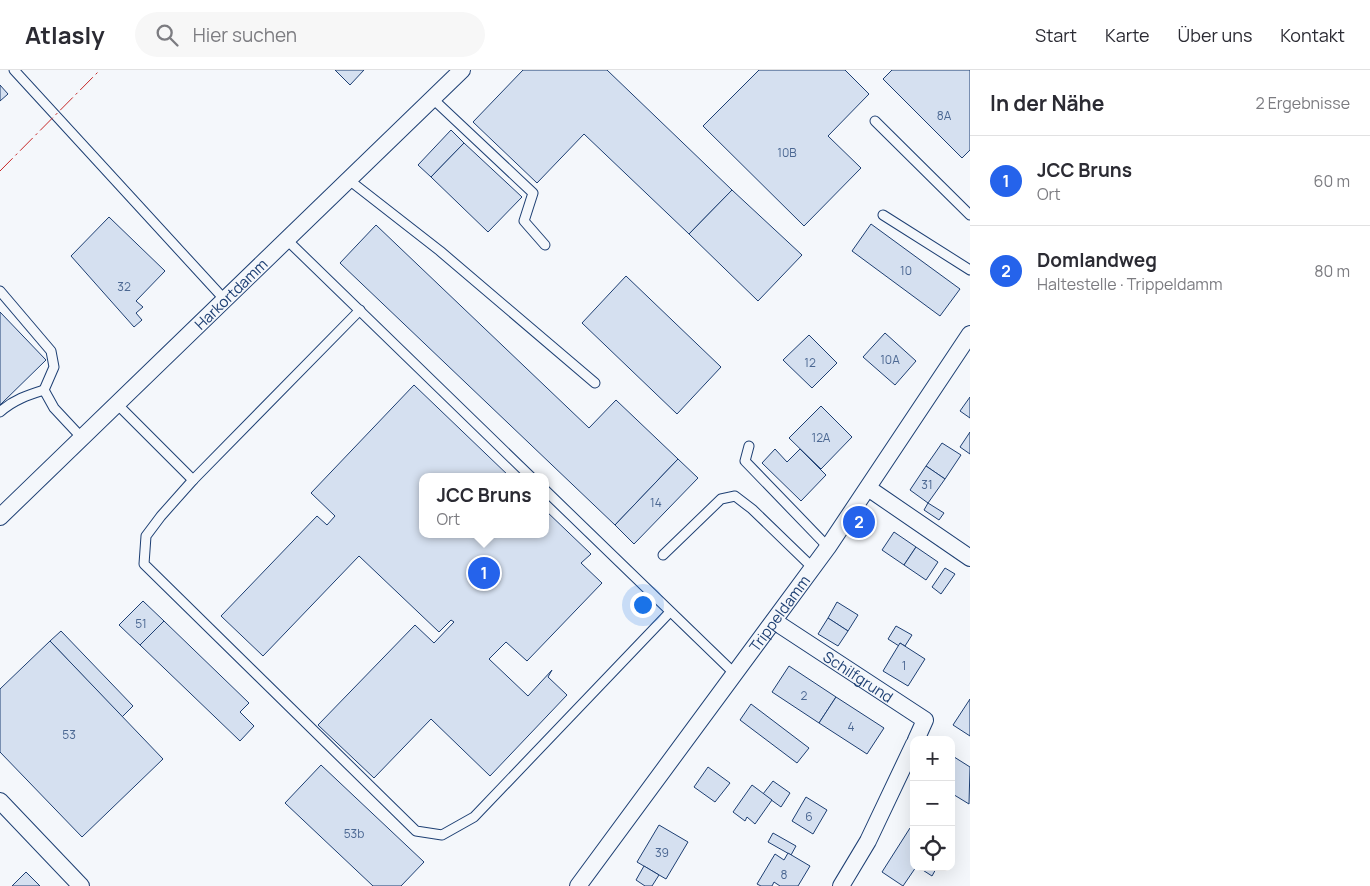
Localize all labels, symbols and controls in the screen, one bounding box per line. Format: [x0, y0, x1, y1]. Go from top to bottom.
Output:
search box [135, 12, 485, 57]
text: Atlasly [25, 18, 105, 51]
icon: search [153, 21, 181, 49]
text: Hier suchen [193, 22, 297, 48]
text: Start [1035, 23, 1077, 47]
text: Karte [1105, 23, 1150, 47]
text: Über uns [1178, 23, 1252, 47]
text: Kontakt [1280, 23, 1345, 47]
text: In der Nähe [990, 89, 1104, 117]
text: 2 Ergebnisse [1255, 92, 1350, 114]
house number: 8A [937, 107, 952, 124]
house number: 10B [777, 144, 797, 161]
text: JCC Bruns [1037, 157, 1132, 183]
text: 1 [1002, 170, 1010, 192]
text: 60 m [1314, 170, 1350, 192]
text: Ort [1037, 183, 1061, 205]
text: Domlandweg [1037, 247, 1157, 273]
street label: Harkortdamm [190, 254, 272, 334]
text: 2 [1001, 260, 1011, 282]
text: 80 m [1314, 260, 1350, 282]
house number: 10 [900, 262, 912, 279]
text: Haltestelle · Trippeldamm [1037, 273, 1223, 295]
house number: 32 [117, 278, 131, 295]
house number: 10A [880, 351, 900, 368]
house number: 12 [804, 354, 816, 371]
house number: 12A [812, 429, 831, 446]
popup [419, 473, 549, 538]
house number: 31 [921, 476, 933, 493]
text: JCC Bruns [436, 482, 532, 508]
house number: 14 [650, 494, 662, 511]
pin: 2 [843, 503, 875, 541]
text: Ort [436, 508, 460, 530]
pin: 1 [468, 554, 500, 592]
street label: Trippeldamm [744, 571, 814, 656]
your location [630, 592, 656, 618]
house number: 51 [135, 615, 147, 632]
street label: Schilfgrund [819, 646, 898, 707]
house number: 1 [902, 657, 906, 674]
house number: 2 [801, 687, 808, 704]
house number: 4 [847, 718, 855, 735]
house number: 53 [62, 726, 76, 743]
map controls [910, 736, 955, 871]
button: + [910, 736, 955, 781]
button: − [910, 781, 955, 826]
house number: 6 [805, 808, 813, 825]
house number: 53b [344, 825, 364, 842]
button: locate [910, 826, 955, 871]
house number: 39 [655, 844, 669, 861]
house number: 8 [781, 866, 788, 883]

